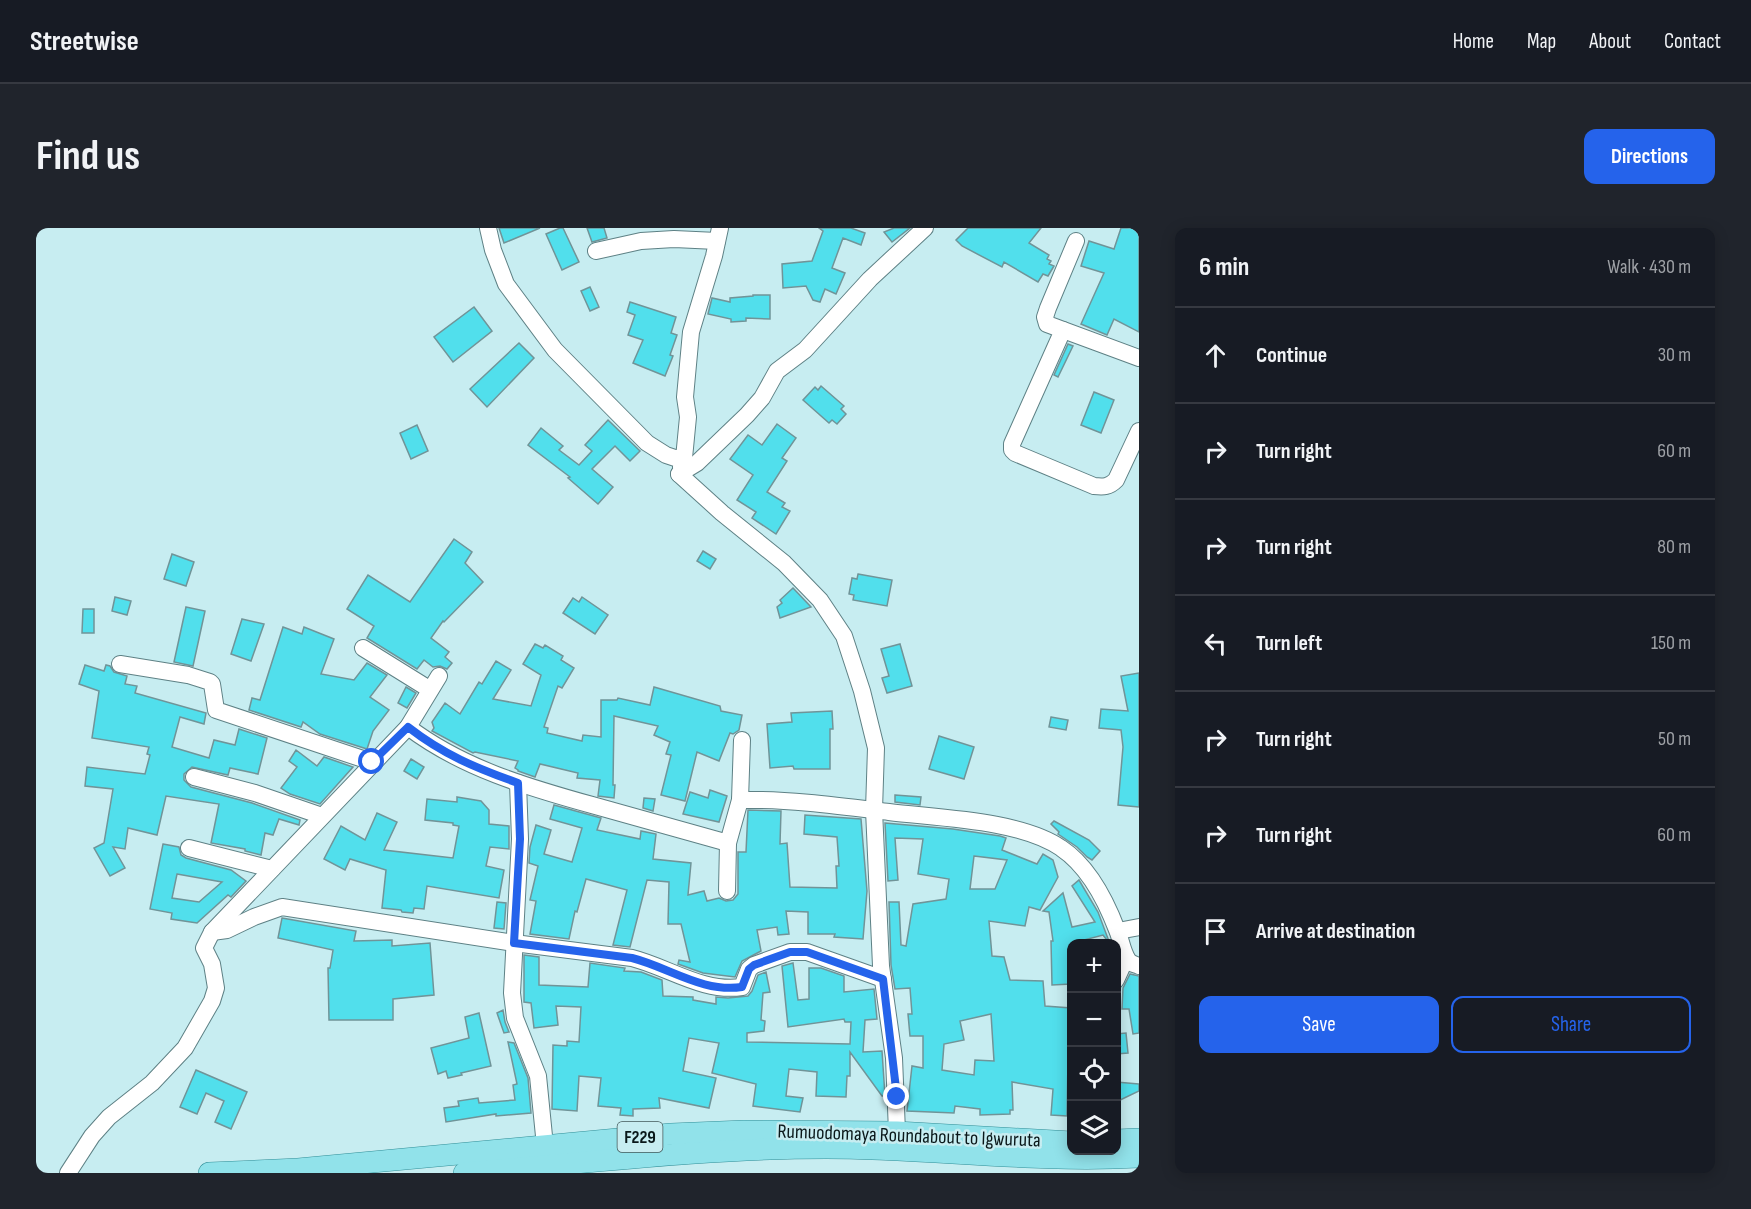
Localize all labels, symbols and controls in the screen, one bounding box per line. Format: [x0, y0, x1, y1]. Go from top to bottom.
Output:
text: Streetwise [30, 25, 139, 58]
text: Home [1453, 29, 1494, 54]
text: Map [1527, 29, 1556, 54]
text: About [1589, 29, 1631, 54]
text: Contact [1664, 29, 1721, 54]
button: Directions [1584, 129, 1715, 184]
text: Find us [36, 131, 140, 182]
text: 6 min [1199, 252, 1249, 283]
text: Walk · 430 m [1607, 255, 1691, 279]
icon: ahead [1199, 339, 1232, 372]
text: Continue [1256, 342, 1327, 369]
text: 30 m [1658, 343, 1691, 367]
icon: right [1199, 435, 1232, 468]
text: Turn right [1256, 438, 1332, 465]
text: 60 m [1657, 439, 1691, 463]
icon: right [1199, 531, 1232, 564]
text: Turn right [1256, 534, 1332, 561]
text: 80 m [1657, 535, 1691, 559]
icon: left [1199, 627, 1232, 660]
text: Turn left [1256, 630, 1322, 657]
text: 150 m [1651, 631, 1691, 655]
icon: right [1199, 723, 1232, 756]
text: Turn right [1256, 726, 1332, 753]
text: 50 m [1658, 727, 1691, 751]
route start [358, 748, 384, 774]
icon: right [1199, 819, 1232, 852]
text: Turn right [1256, 822, 1332, 849]
text: 60 m [1657, 823, 1691, 847]
icon: arrive [1199, 915, 1232, 948]
text: Arrive at destination [1256, 918, 1415, 945]
map controls [1067, 939, 1121, 1155]
button: + [1067, 939, 1121, 993]
button: − [1067, 993, 1121, 1047]
button: Save [1199, 996, 1439, 1053]
button: Share [1451, 996, 1691, 1053]
button: locate [1067, 1047, 1121, 1101]
route end [883, 1083, 909, 1109]
button: layers [1067, 1101, 1121, 1155]
street label: Rumuodomaya Roundabout to Igwuruta [777, 1119, 1041, 1153]
road number: F229 [618, 1122, 662, 1152]

